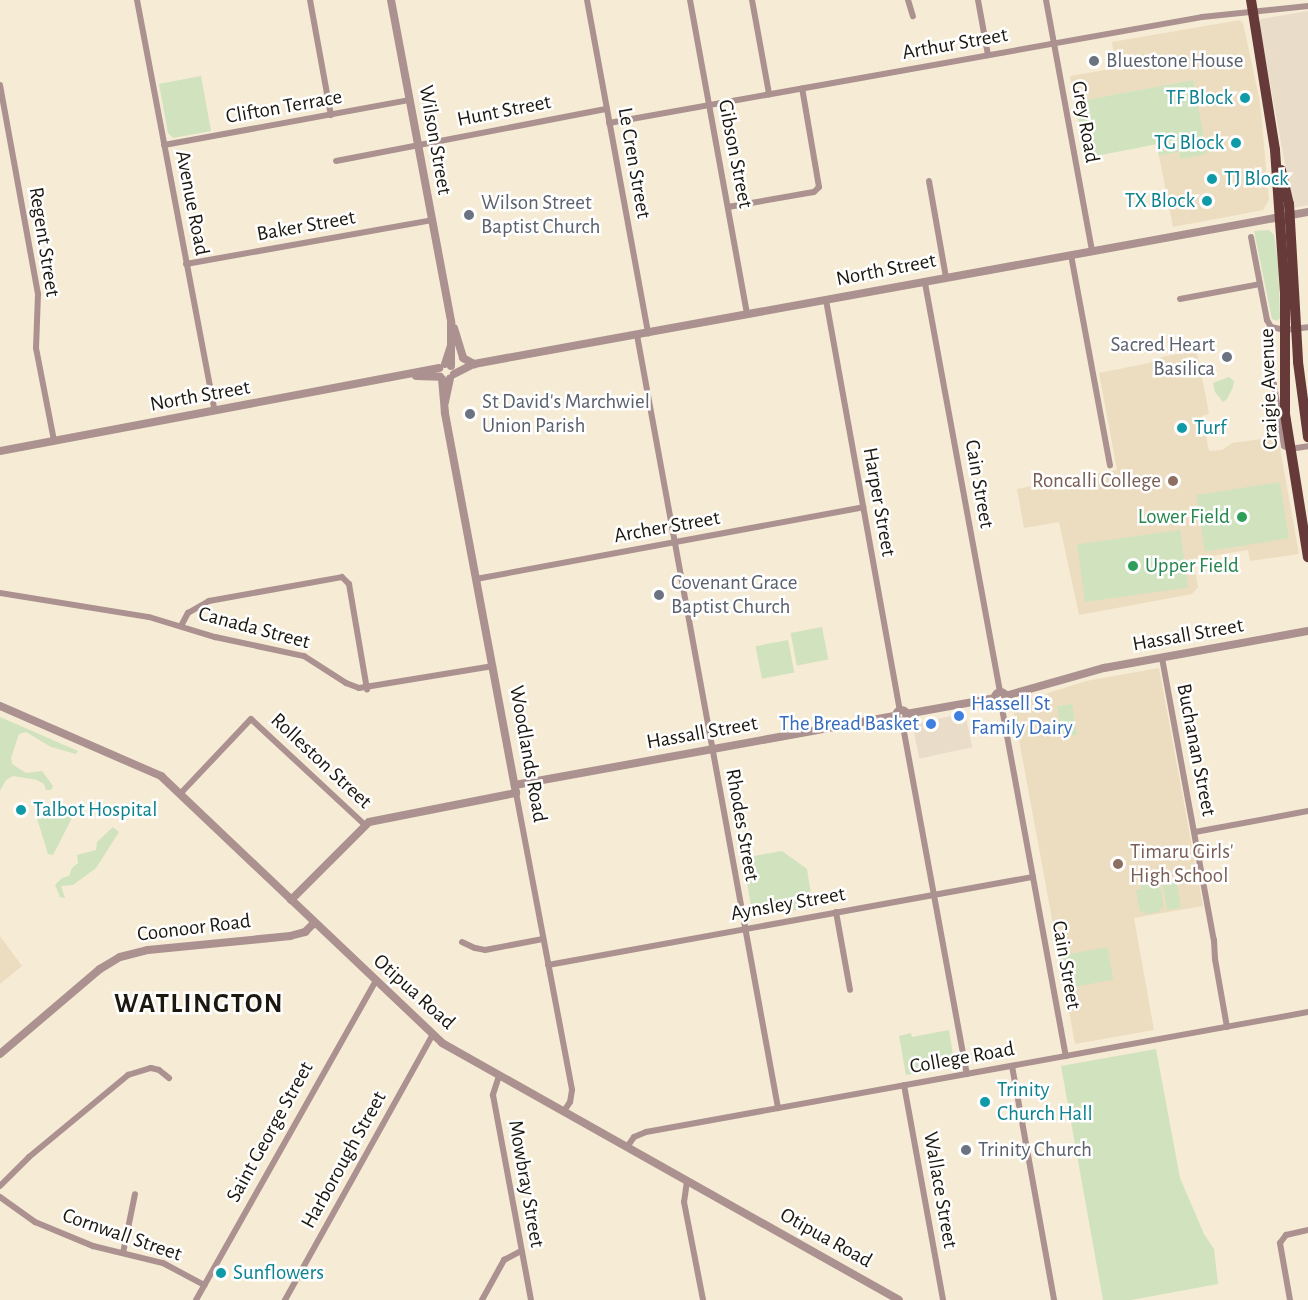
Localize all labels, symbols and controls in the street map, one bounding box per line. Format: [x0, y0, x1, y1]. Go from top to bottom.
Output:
street label: Arthur Street [900, 22, 1010, 66]
place label: Bluestone House [1106, 48, 1244, 74]
marker: Bluestone House [1087, 54, 1101, 68]
street label: Grey Road [1065, 79, 1105, 165]
street label: Wilson Street [413, 83, 457, 197]
street label: Clifton Terrace [224, 84, 344, 130]
place label: TF Block [1166, 85, 1233, 111]
street label: Hunt Street [455, 90, 553, 132]
marker: TF Block [1238, 91, 1252, 105]
street label: Gibson Street [712, 98, 758, 210]
street label: Le Cren Street [612, 106, 656, 220]
place label: TG Block [1154, 130, 1224, 156]
marker: TG Block [1229, 136, 1243, 150]
street label: Avenue Road [169, 148, 215, 258]
place label: TJ Block [1224, 166, 1289, 192]
marker: TJ Block [1205, 172, 1219, 186]
street label: Regent Street [23, 185, 65, 299]
place label: TX Block [1125, 188, 1195, 214]
place label: Wilson Street Baptist Church [481, 190, 600, 240]
marker: TX Block [1200, 194, 1214, 208]
street label: Baker Street [255, 205, 357, 247]
marker: Wilson Street Baptist Church [462, 208, 476, 222]
street label: North Street [834, 248, 938, 292]
street label: Craigie Avenue [1254, 328, 1284, 450]
place label: Sacred Heart Basilica [1111, 332, 1215, 382]
marker: Sacred Heart Basilica [1220, 350, 1234, 364]
street label: North Street [148, 375, 252, 417]
place label: St David's Marchwiel Union Parish [482, 389, 650, 439]
marker: St David's Marchwiel Union Parish [463, 407, 477, 421]
place label: Turf [1194, 415, 1226, 441]
marker: Turf [1175, 421, 1189, 435]
street label: Cain Street [959, 438, 999, 530]
street label: Harper Street [857, 446, 901, 558]
place label: Roncalli College [1032, 468, 1161, 494]
marker: Roncalli College [1166, 474, 1180, 488]
place label: Lower Field [1138, 504, 1230, 530]
street label: Archer Street [612, 505, 722, 549]
marker: Lower Field [1235, 510, 1249, 524]
place label: Upper Field [1145, 553, 1239, 579]
marker: Upper Field [1126, 559, 1140, 573]
place label: Covenant Grace Baptist Church [671, 570, 797, 620]
marker: Covenant Grace Baptist Church [652, 588, 666, 602]
street label: Canada Street [195, 601, 313, 655]
street label: Hassall Street [1131, 613, 1245, 657]
street label: Buchanan Street [1171, 682, 1221, 818]
street label: Woodlands Road [504, 684, 552, 824]
place label: Hassell St Family Dairy [971, 691, 1073, 741]
street label: Rolleston Street [265, 708, 377, 814]
marker: Hassell St Family Dairy [952, 709, 966, 723]
street label: Hassall Street [645, 711, 759, 755]
place label: The Bread Basket [779, 711, 919, 737]
marker: The Bread Basket [924, 717, 938, 731]
street label: Rhodes Street [720, 767, 764, 883]
place label: Talbot Hospital [33, 797, 157, 823]
marker: Talbot Hospital [14, 803, 28, 817]
place label: Timaru Girls' High School [1130, 839, 1234, 889]
marker: Timaru Girls' High School [1111, 857, 1125, 871]
street label: Aynsley Street [729, 882, 847, 926]
street label: Coonoor Road [136, 909, 252, 947]
street label: Cain Street [1046, 919, 1086, 1011]
street label: Otipua Road [368, 949, 460, 1035]
district label: WATLINGTON [114, 988, 284, 1020]
street label: College Road [908, 1036, 1016, 1080]
street label: Saint George Street [221, 1057, 319, 1207]
place label: Trinity Church Hall [997, 1077, 1093, 1127]
street label: Harborough Street [296, 1087, 392, 1233]
marker: Trinity Church Hall [978, 1095, 992, 1109]
street label: Mowbray Street [502, 1118, 550, 1250]
street label: Wallace Street [917, 1130, 963, 1250]
place label: Trinity Church [978, 1137, 1092, 1163]
marker: Trinity Church [959, 1143, 973, 1157]
street label: Otipua Road [776, 1202, 876, 1274]
street label: Cornwall Street [59, 1203, 185, 1267]
place label: Sunflowers [233, 1260, 324, 1286]
marker: Sunflowers [214, 1266, 228, 1280]

